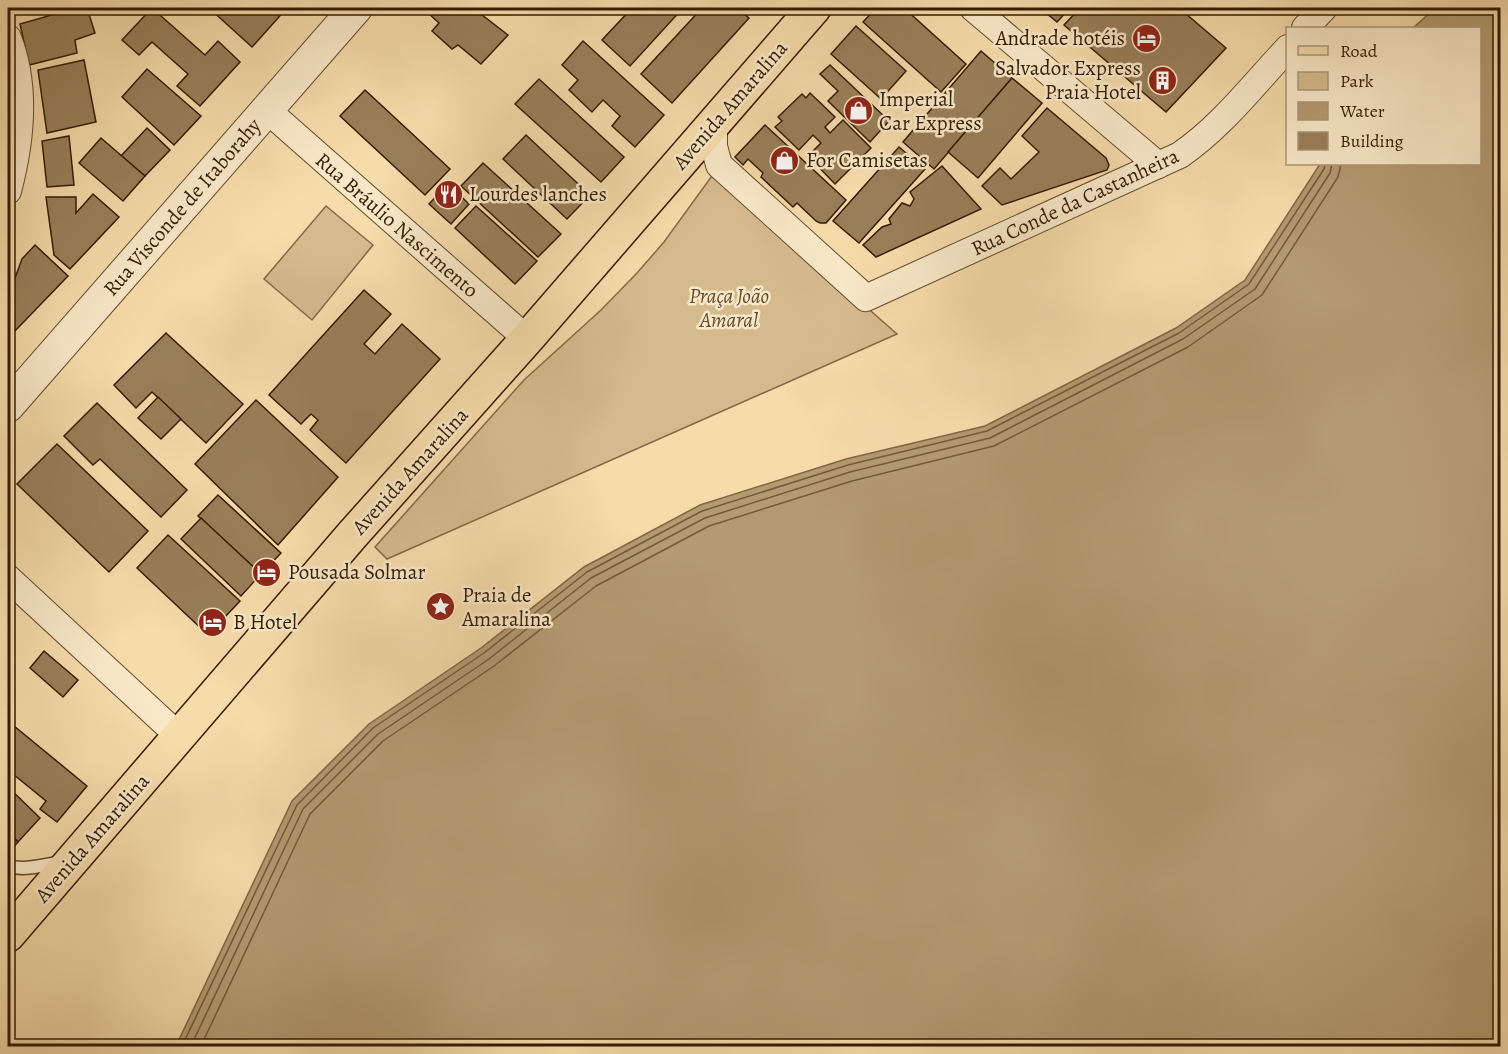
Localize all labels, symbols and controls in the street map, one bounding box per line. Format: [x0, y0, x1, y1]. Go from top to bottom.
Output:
hotel icon: Andrade hotéis [1130, 22, 1162, 54]
place label: Andrade hotéis [995, 24, 1125, 52]
legend [1286, 27, 1481, 165]
street label: Avenida Amaralina [666, 35, 794, 176]
text: Road [1340, 39, 1378, 63]
place label: Salvador Express Praia Hotel [995, 54, 1141, 106]
building icon: Salvador Express Praia Hotel [1146, 64, 1178, 96]
text: Park [1340, 69, 1374, 93]
place label: Imperial Car Express [879, 85, 982, 137]
shop icon: Imperial Car Express [842, 95, 874, 127]
text: Water [1339, 99, 1385, 123]
street label: Rua Visconde de Itaborahy [97, 112, 268, 302]
text: Building [1340, 129, 1404, 153]
street label: Rua Conde da Castanheira [967, 141, 1184, 262]
shop icon: For Camisetas [769, 144, 801, 176]
street label: Rua Bráulio Nascimento [309, 146, 485, 304]
place label: For Camisetas [806, 146, 928, 174]
restaurant icon: Lourdes lanches [432, 178, 464, 210]
place label: Lourdes lanches [469, 180, 607, 208]
park label: Praça João Amaral [689, 282, 769, 334]
street label: Avenida Amaralina [345, 401, 475, 541]
hotel icon: Pousada Solmar [251, 556, 283, 588]
place label: Pousada Solmar [288, 558, 426, 586]
place label: Praia de Amaralina [461, 581, 551, 633]
place icon: Praia de Amaralina [425, 591, 457, 623]
hotel icon: B Hotel [196, 606, 228, 638]
place label: B Hotel [233, 608, 297, 636]
street label: Avenida Amaralina [28, 768, 156, 909]

